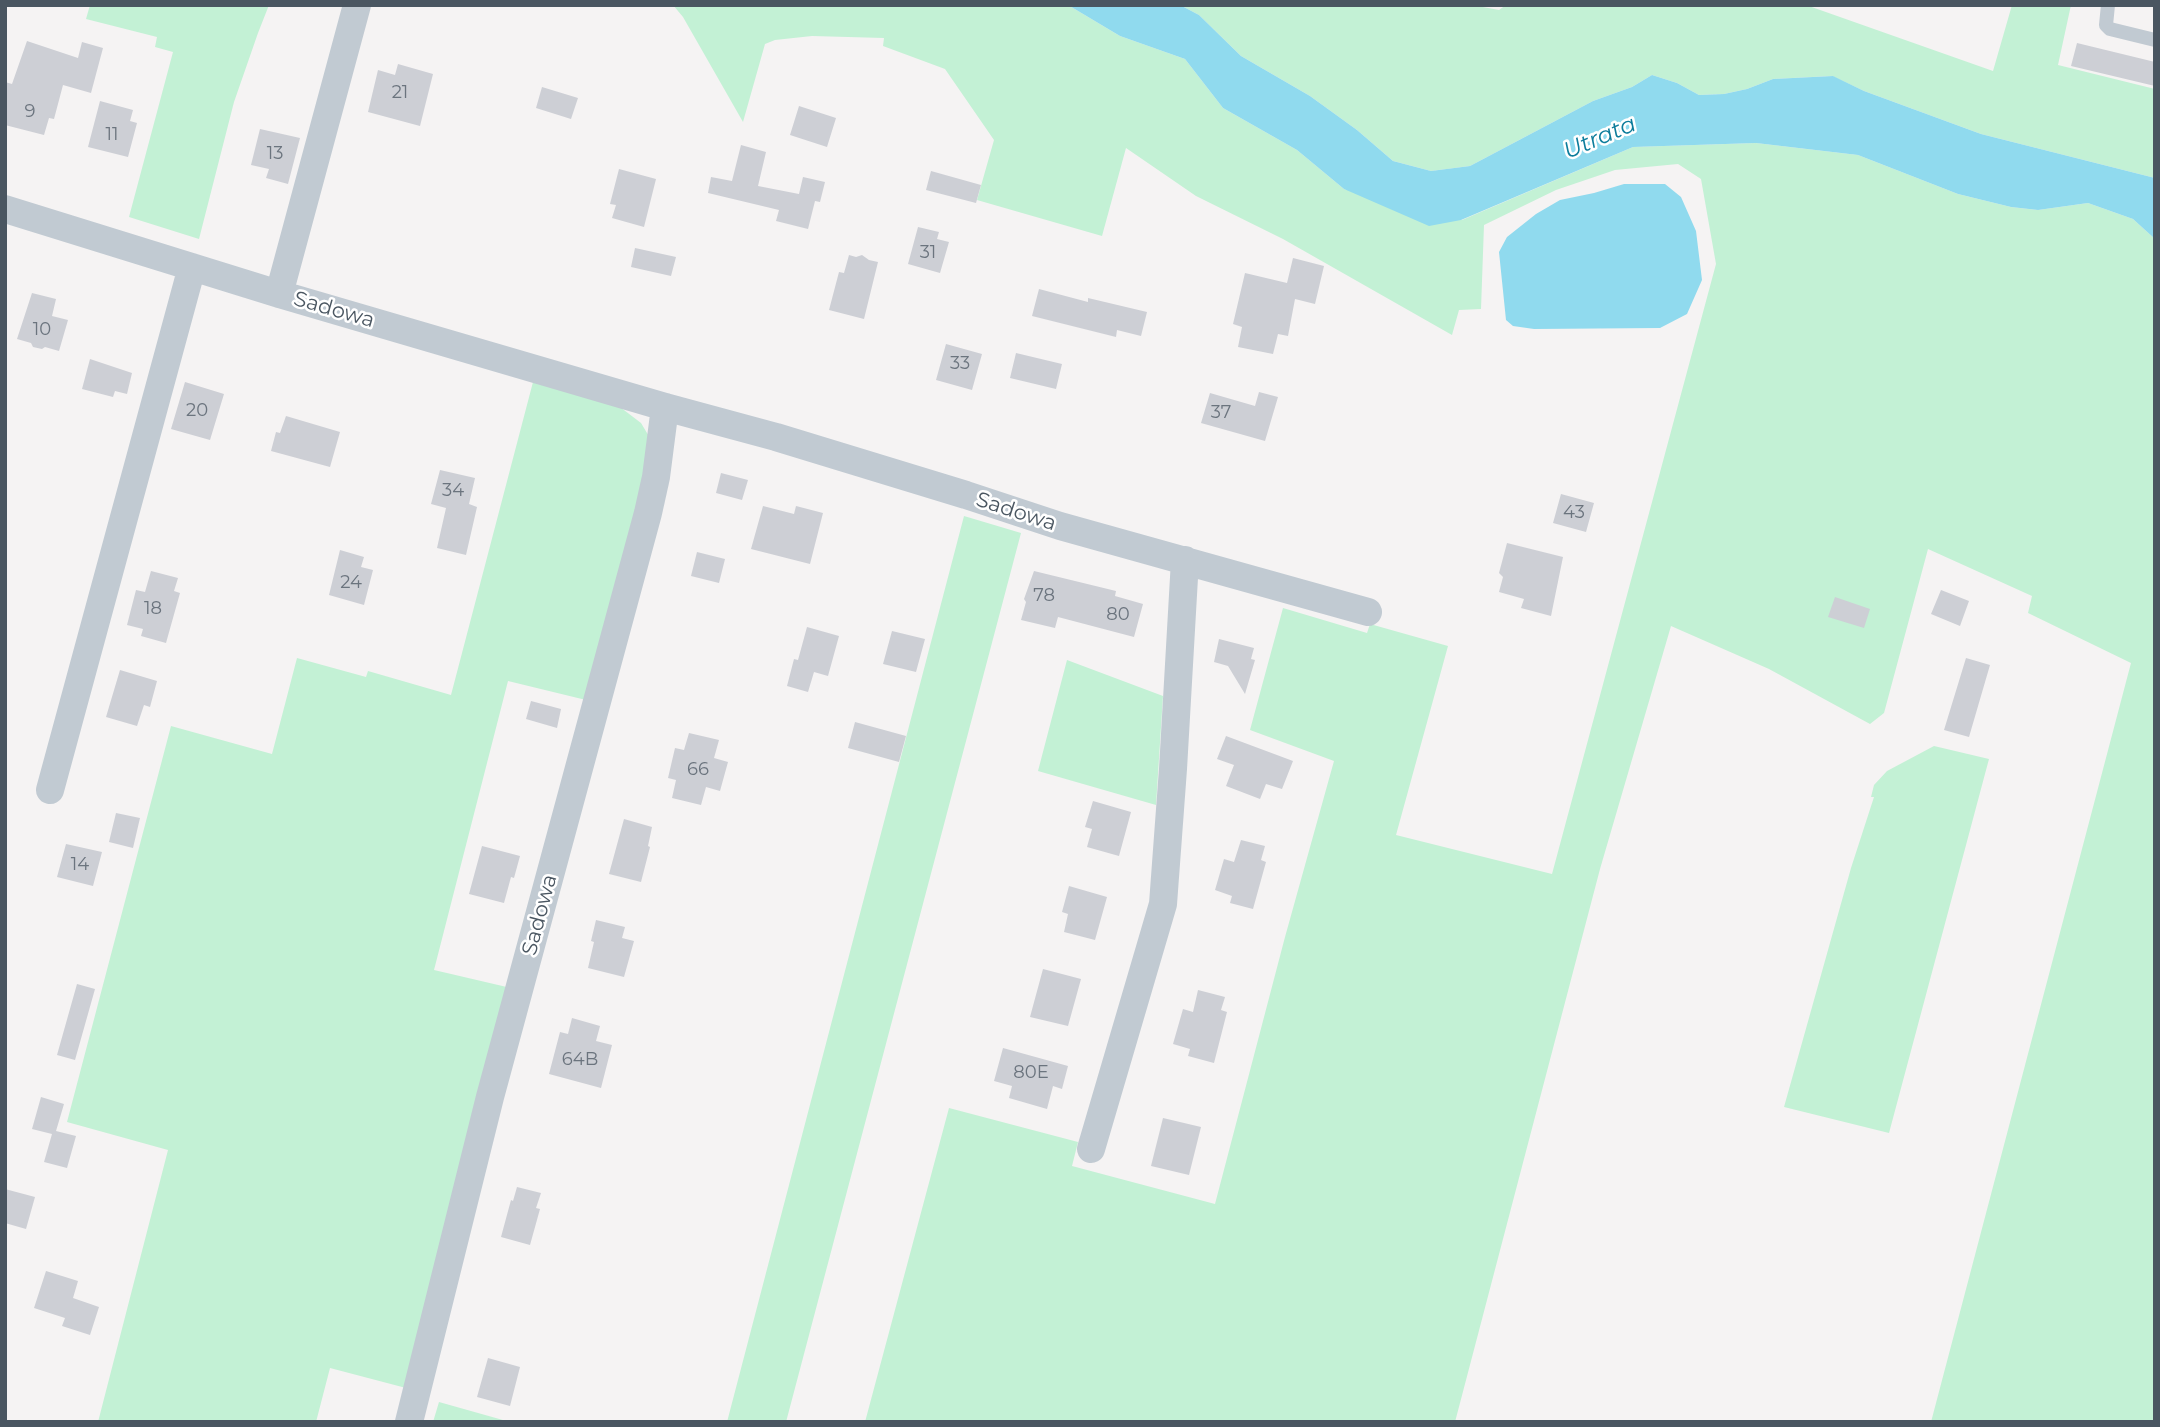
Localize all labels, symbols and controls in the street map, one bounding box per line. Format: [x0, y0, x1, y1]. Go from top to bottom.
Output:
house number: 21 [392, 82, 408, 104]
house number: 9 [25, 101, 35, 123]
water label: Utrata [1560, 110, 1640, 166]
house number: 11 [106, 124, 118, 146]
house number: 13 [267, 143, 283, 165]
house number: 31 [920, 242, 936, 264]
street label: Sadowa [291, 286, 377, 334]
house number: 10 [33, 319, 51, 341]
house number: 33 [950, 353, 970, 375]
house number: 20 [186, 400, 208, 422]
house number: 37 [1211, 402, 1231, 424]
house number: 34 [442, 480, 464, 502]
street label: Sadowa [973, 487, 1059, 537]
house number: 43 [1563, 502, 1585, 524]
house number: 24 [340, 572, 362, 594]
house number: 78 [1033, 585, 1055, 607]
house number: 18 [144, 598, 162, 620]
house number: 80 [1106, 604, 1130, 626]
house number: 66 [687, 759, 709, 781]
house number: 14 [71, 854, 89, 876]
street label: Sadowa [517, 872, 563, 958]
house number: 64B [562, 1049, 598, 1071]
house number: 80E [1013, 1062, 1049, 1084]

